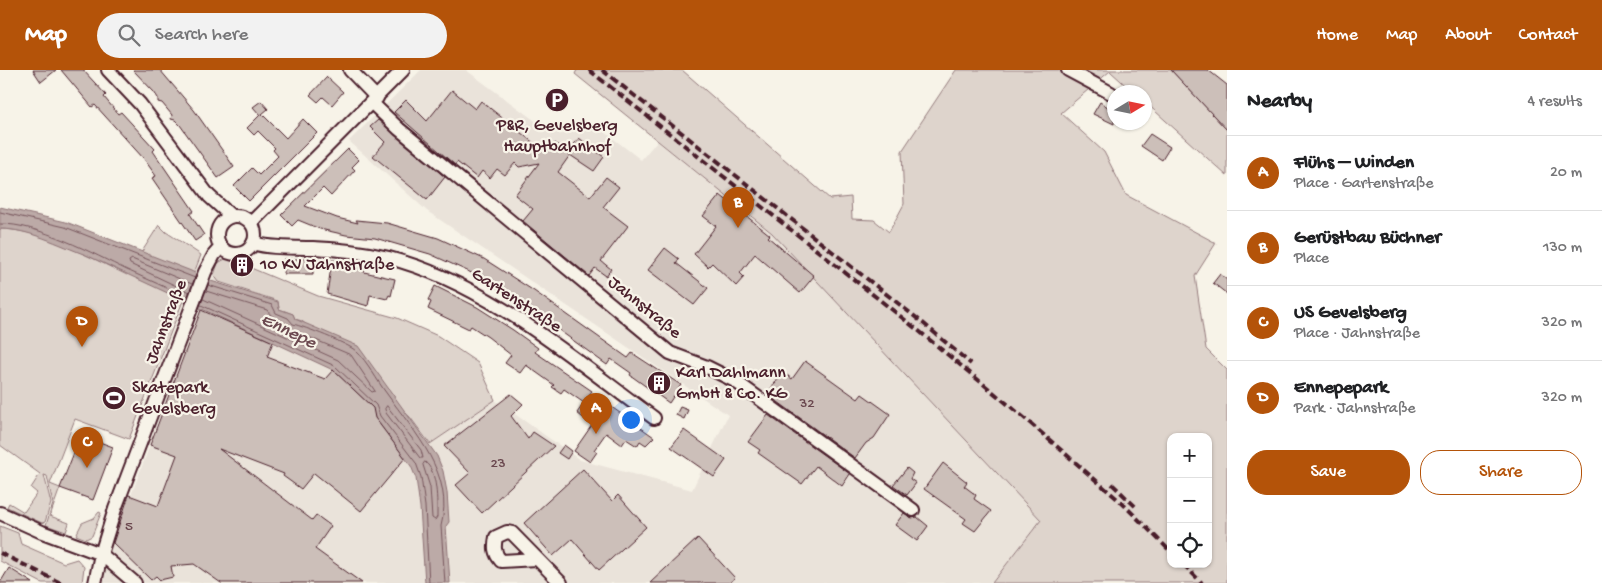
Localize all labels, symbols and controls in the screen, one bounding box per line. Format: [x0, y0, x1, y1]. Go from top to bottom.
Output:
search box [97, 13, 447, 58]
text: Map [25, 21, 67, 50]
icon: search [115, 21, 143, 49]
text: Search here [155, 24, 248, 47]
text: Home [1316, 25, 1358, 46]
text: Map [1386, 25, 1417, 46]
text: About [1445, 25, 1491, 46]
text: Contact [1519, 25, 1577, 46]
north arrow [1107, 85, 1152, 130]
parking icon: P&R, Gevelsberg Hauptbahnhof [544, 87, 570, 113]
text: Nearby [1247, 90, 1312, 115]
text: 4 results [1527, 93, 1582, 112]
place label: P&R, Gevelsberg Hauptbahnhof [495, 116, 618, 158]
text: Flühs – Winden [1294, 152, 1414, 175]
text: A [1258, 164, 1268, 183]
text: 20 m [1550, 164, 1582, 183]
text: Place · Gartenstraße [1294, 175, 1434, 194]
pin: B [722, 187, 754, 228]
text: Gerüstbau Büchner [1294, 227, 1441, 250]
text: B [1259, 239, 1267, 258]
text: 130 m [1543, 239, 1582, 258]
text: Place [1294, 250, 1329, 269]
building icon: 10 KV Jahnstraße [229, 252, 255, 278]
place label: 10 KV Jahnstraße [259, 255, 395, 276]
street label: Gartenstraße [467, 264, 566, 338]
street label: Jahnstraße [603, 272, 685, 344]
street label: Jahnstraße [141, 276, 193, 367]
text: US Gevelsberg [1294, 302, 1407, 325]
pin: D [66, 306, 98, 347]
water label: Ennepe [257, 309, 321, 356]
text: C [1259, 314, 1267, 333]
text: 320 m [1542, 314, 1582, 333]
text: Place · Jahnstraße [1294, 325, 1420, 344]
place label: Karl Dahlmann GmbH & Co. KG [676, 363, 788, 405]
building icon: Karl Dahlmann GmbH & Co. KG [646, 370, 672, 396]
text: Ennepepark [1294, 377, 1388, 400]
place label: Skatepark Gevelsberg [132, 378, 216, 420]
sports icon: Skatepark Gevelsberg [101, 385, 127, 411]
text: D [1258, 389, 1268, 408]
text: 320 m [1542, 389, 1582, 408]
pin: A [580, 393, 612, 434]
house number: 32 [798, 395, 815, 413]
text: Park · Jahnstraße [1294, 400, 1416, 419]
your location [618, 407, 644, 433]
pin: C [71, 427, 103, 468]
map controls [1167, 433, 1212, 568]
button: + [1167, 433, 1212, 478]
button: Save [1247, 450, 1410, 495]
button: Share [1420, 450, 1582, 495]
house number: 23 [490, 455, 506, 473]
button: − [1167, 478, 1212, 523]
house number: 5 [125, 518, 133, 536]
button: locate [1167, 523, 1212, 568]

